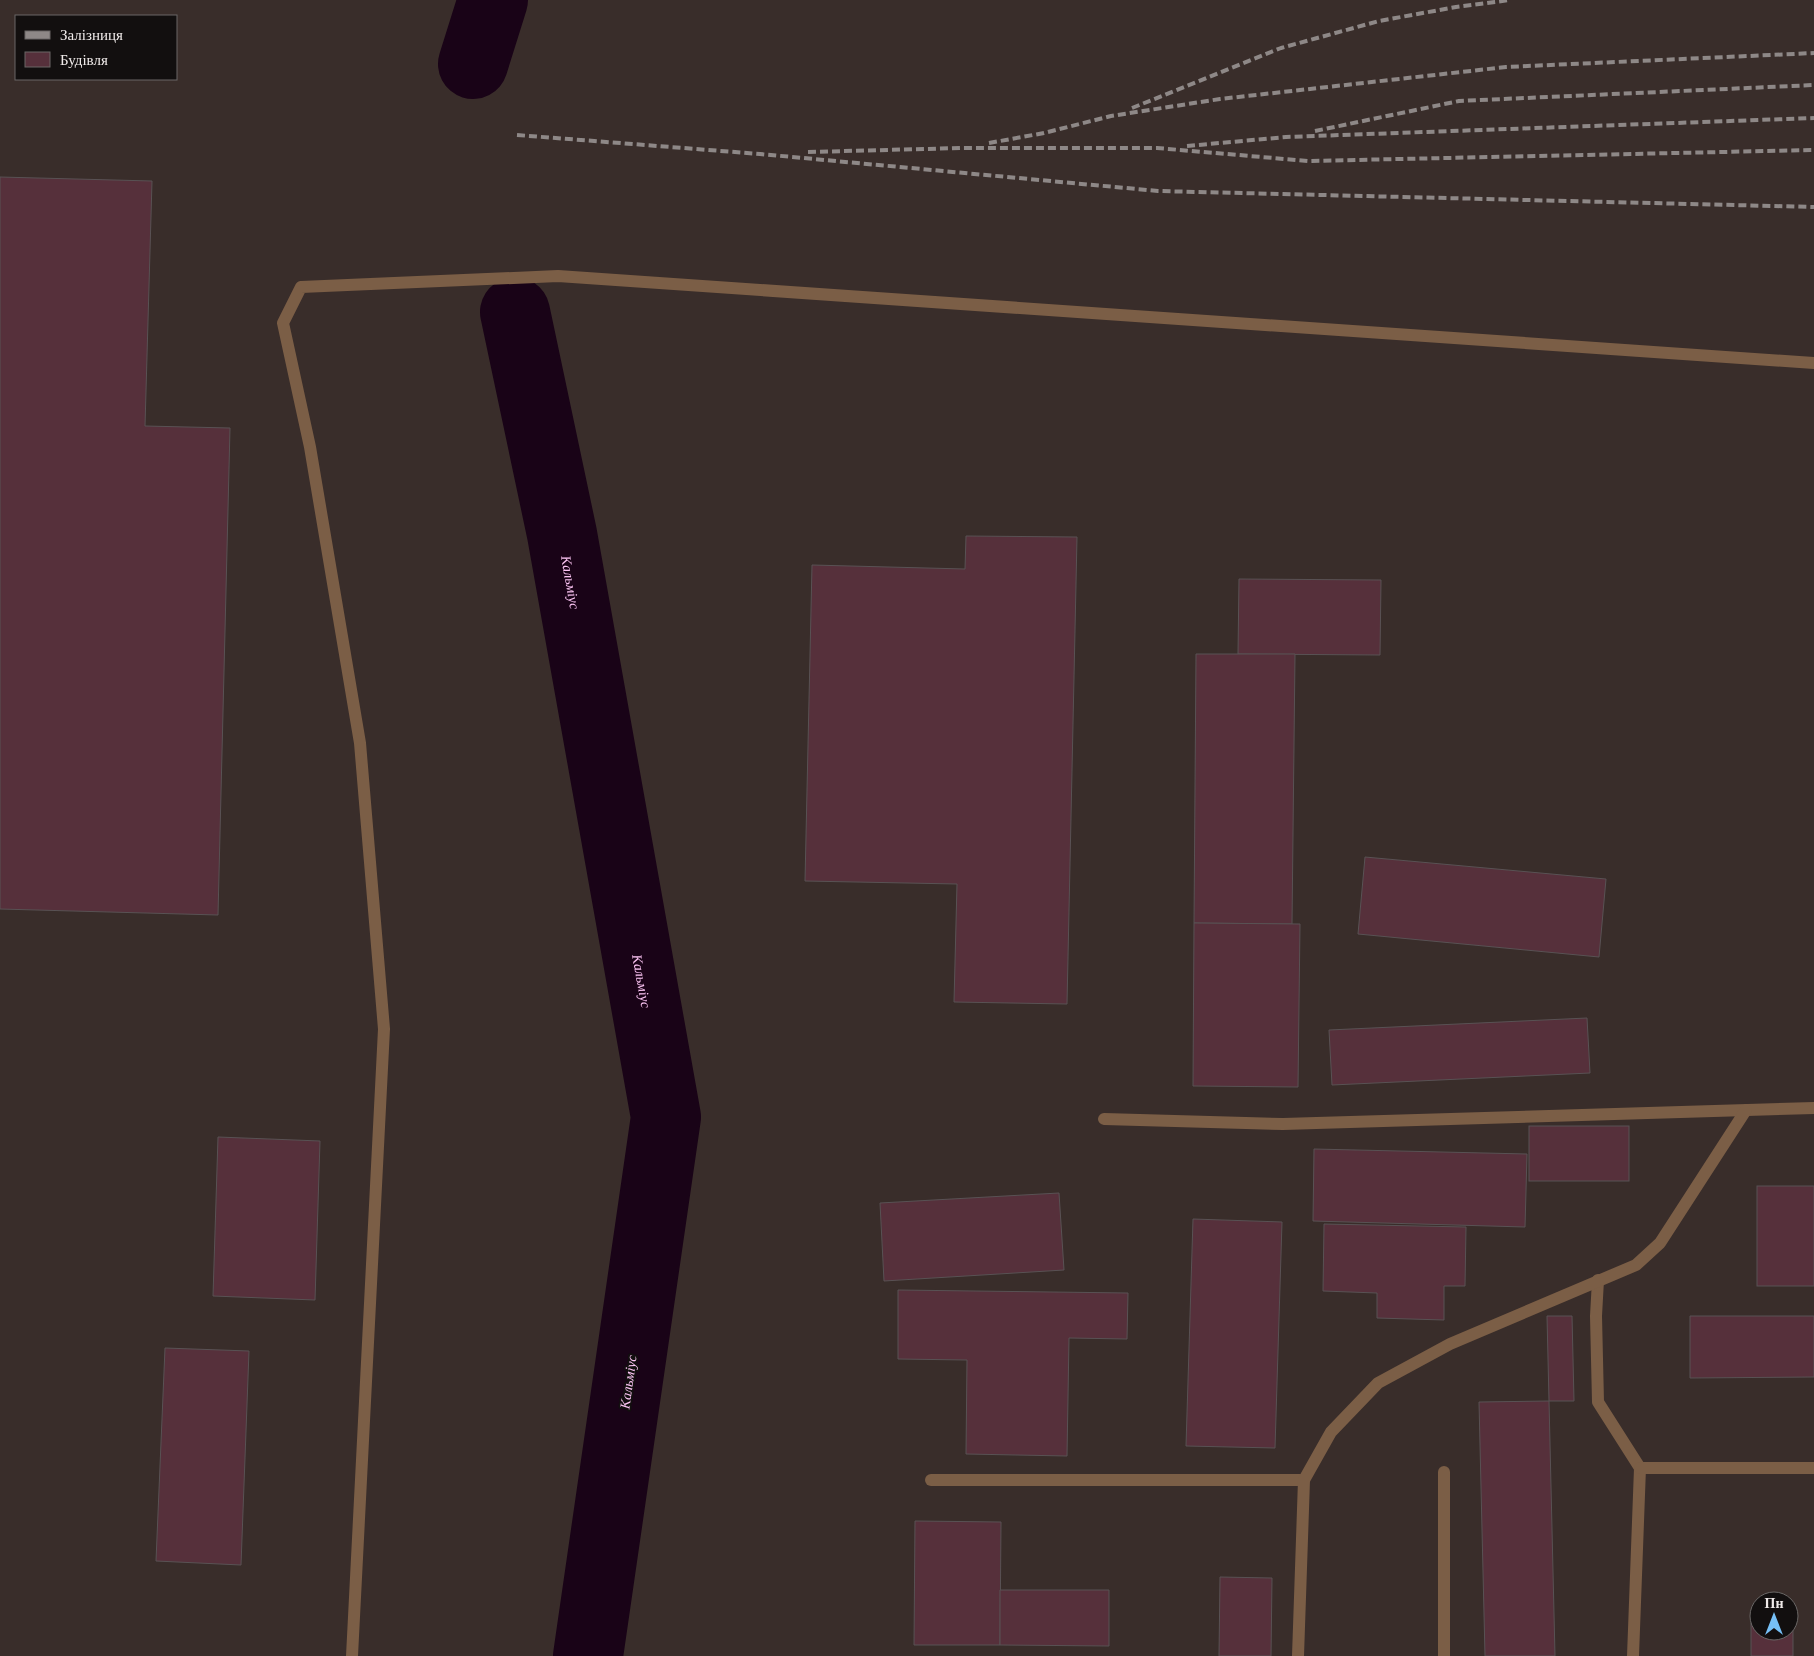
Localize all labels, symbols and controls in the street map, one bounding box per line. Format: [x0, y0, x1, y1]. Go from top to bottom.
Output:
legend [15, 15, 178, 80]
text: Залізниця [60, 25, 123, 44]
text: Будівля [60, 50, 108, 69]
water label: Кальміус [557, 553, 584, 611]
water label: Кальміус [628, 952, 655, 1010]
water label: Кальміус [615, 1353, 641, 1411]
north arrow [1749, 1591, 1799, 1641]
text: Пн [1765, 1594, 1783, 1612]

